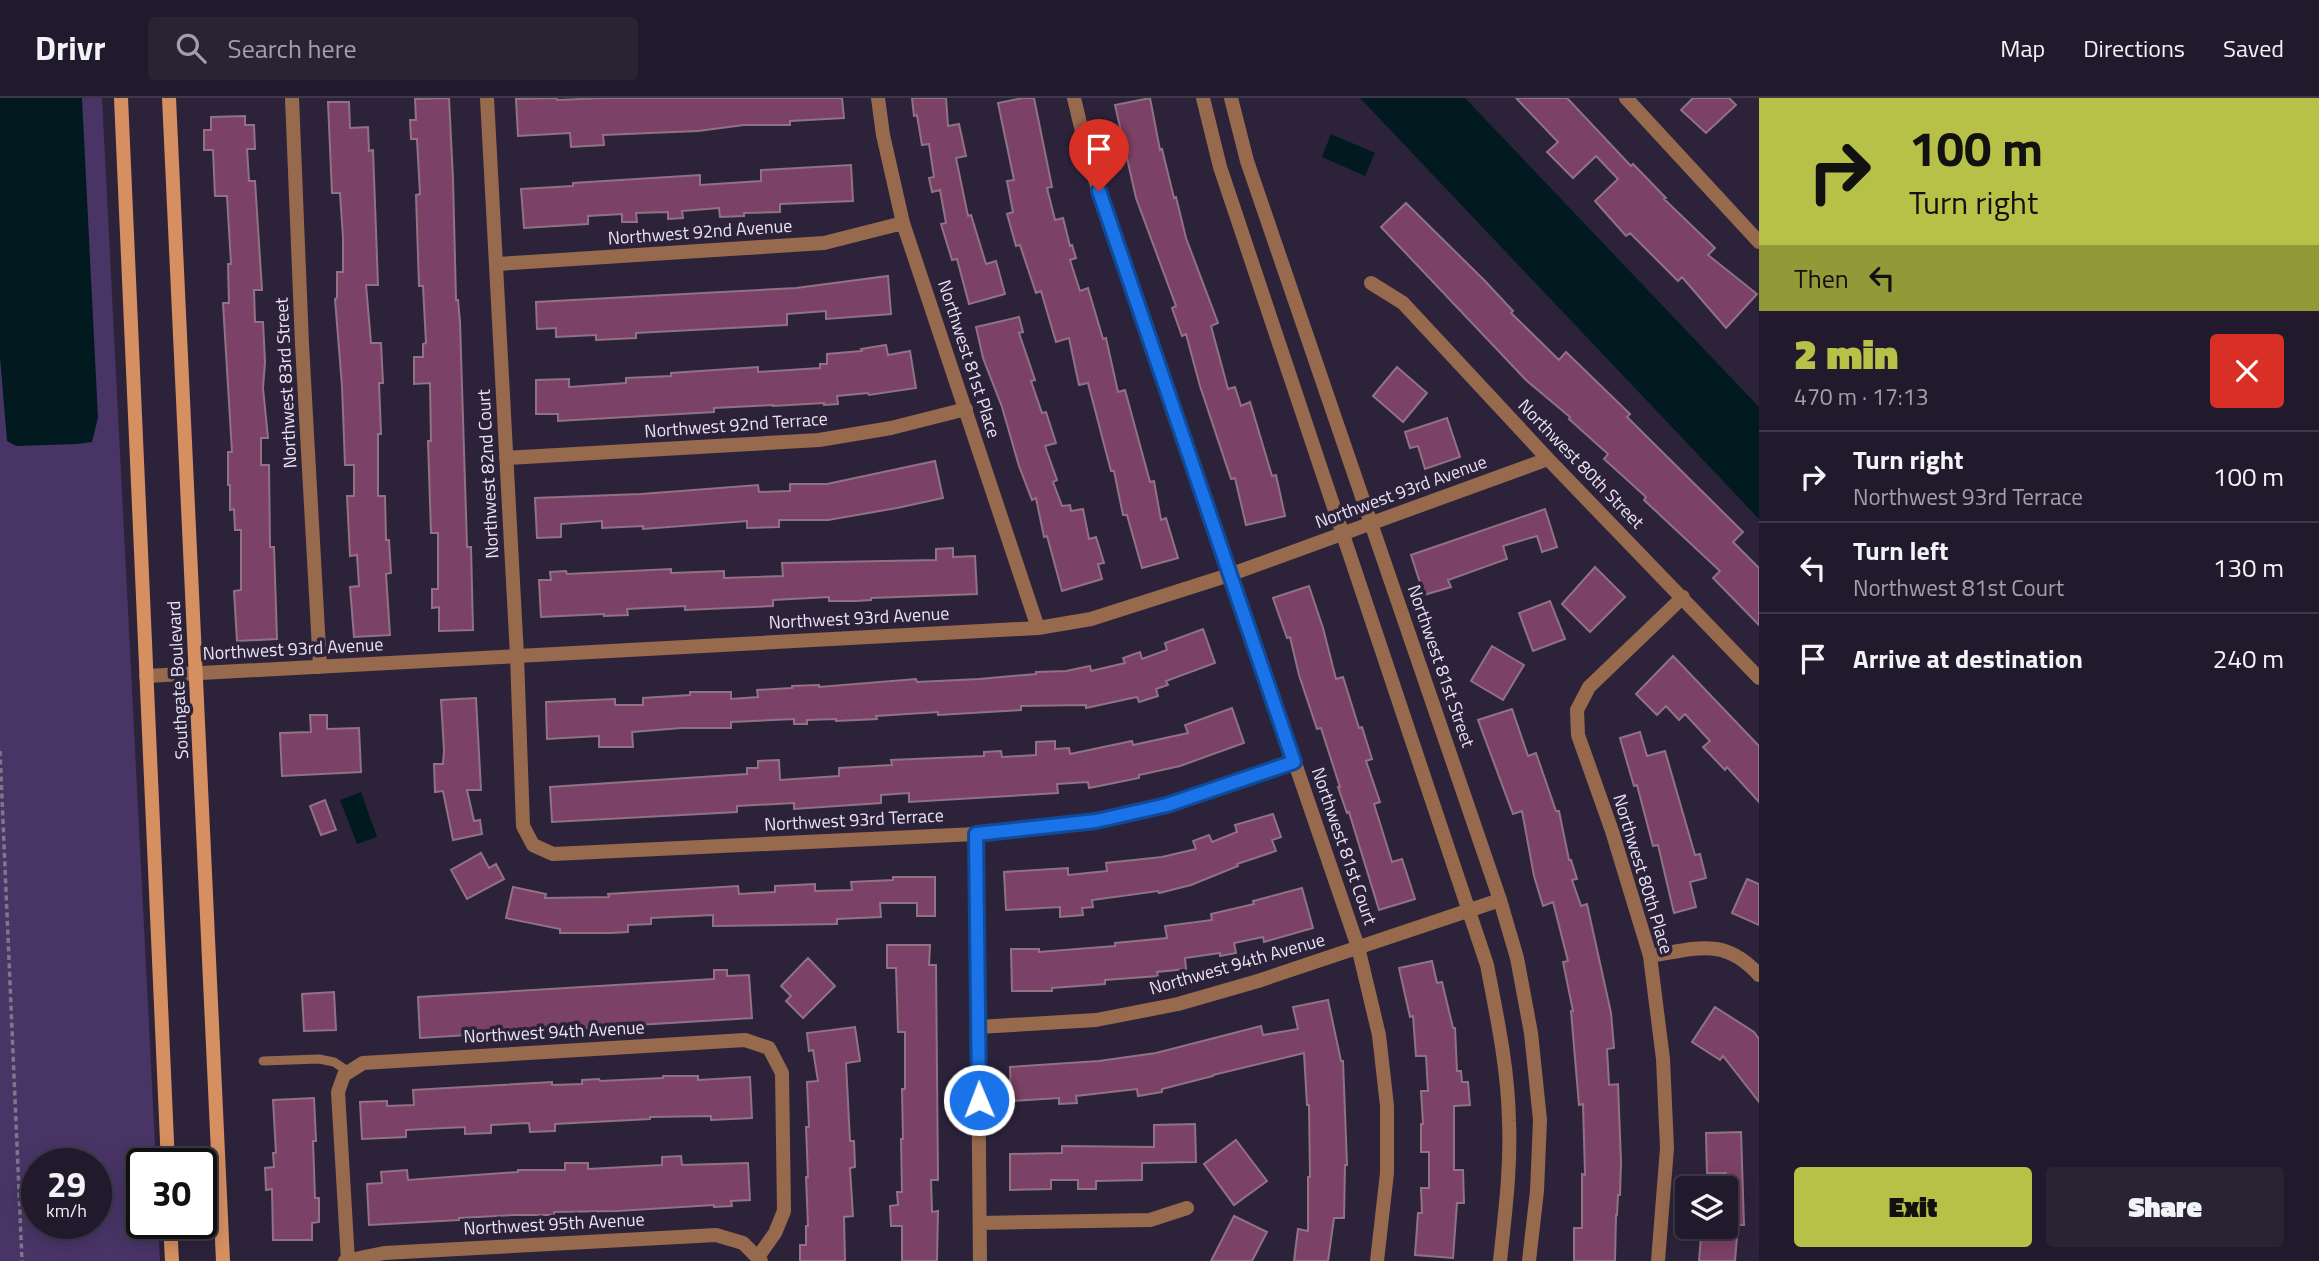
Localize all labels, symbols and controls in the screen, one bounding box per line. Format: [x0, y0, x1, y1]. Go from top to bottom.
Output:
search box [148, 17, 638, 80]
text: Drivr [35, 23, 106, 73]
icon: search [172, 29, 210, 67]
text: Search here [228, 29, 357, 68]
text: Map [2000, 30, 2045, 66]
text: Directions [2083, 30, 2185, 66]
text: Saved [2223, 30, 2284, 66]
text: 100 m [1909, 110, 2043, 185]
pin [1069, 119, 1129, 191]
icon: right [1794, 126, 1885, 217]
icon: arrive [1080, 130, 1118, 168]
text: Turn right [1909, 178, 2038, 226]
street label: Northwest 92nd Avenue [607, 212, 793, 251]
text: Then [1794, 259, 1849, 298]
icon: left [1863, 259, 1901, 297]
street label: Northwest 81st Place [931, 276, 1008, 441]
street label: Northwest 83rd Street [268, 296, 303, 469]
text: 2 min [1794, 321, 1898, 385]
button: close [2210, 334, 2284, 408]
text: 470 m · 17:13 [1794, 379, 1929, 414]
street label: Northwest 82nd Court [470, 388, 505, 559]
street label: Northwest 80th Street [1512, 393, 1651, 535]
street label: Northwest 92nd Terrace [643, 405, 828, 444]
text: Turn right [1853, 440, 1964, 479]
street label: Northwest 93rd Avenue [1311, 448, 1490, 535]
text: 100 m [2213, 457, 2284, 496]
icon: right [1794, 458, 1832, 496]
text: Northwest 93rd Terrace [1853, 479, 2083, 514]
text: Turn left [1853, 531, 1948, 570]
text: 130 m [2213, 548, 2284, 587]
icon: left [1794, 549, 1832, 587]
text: Northwest 81st Court [1853, 570, 2064, 605]
street label: Northwest 81st Street [1401, 581, 1482, 751]
street label: Northwest 93rd Avenue [768, 599, 950, 636]
street label: Southgate Boulevard [160, 600, 195, 760]
street label: Northwest 93rd Avenue [202, 630, 384, 667]
text: Arrive at destination [1853, 639, 2083, 678]
text: 240 m [2213, 639, 2284, 678]
icon: arrive [1794, 640, 1832, 678]
street label: Northwest 81st Court [1305, 763, 1384, 929]
street label: Northwest 80th Place [1606, 791, 1681, 957]
street label: Northwest 93rd Terrace [763, 801, 945, 838]
street label: Northwest 94th Avenue [1146, 926, 1328, 1002]
street label: Northwest 94th Avenue [463, 1013, 645, 1050]
position arrow [942, 1063, 1016, 1137]
speed limit sign: 30 [126, 1148, 217, 1239]
text: 29 [47, 1157, 86, 1211]
button: Exit [1794, 1167, 2032, 1247]
button: Share [2046, 1167, 2284, 1247]
map controls [1675, 1176, 1738, 1239]
button: layers [1675, 1176, 1738, 1239]
text: km/h [46, 1197, 87, 1224]
street label: Northwest 95th Avenue [463, 1205, 645, 1242]

